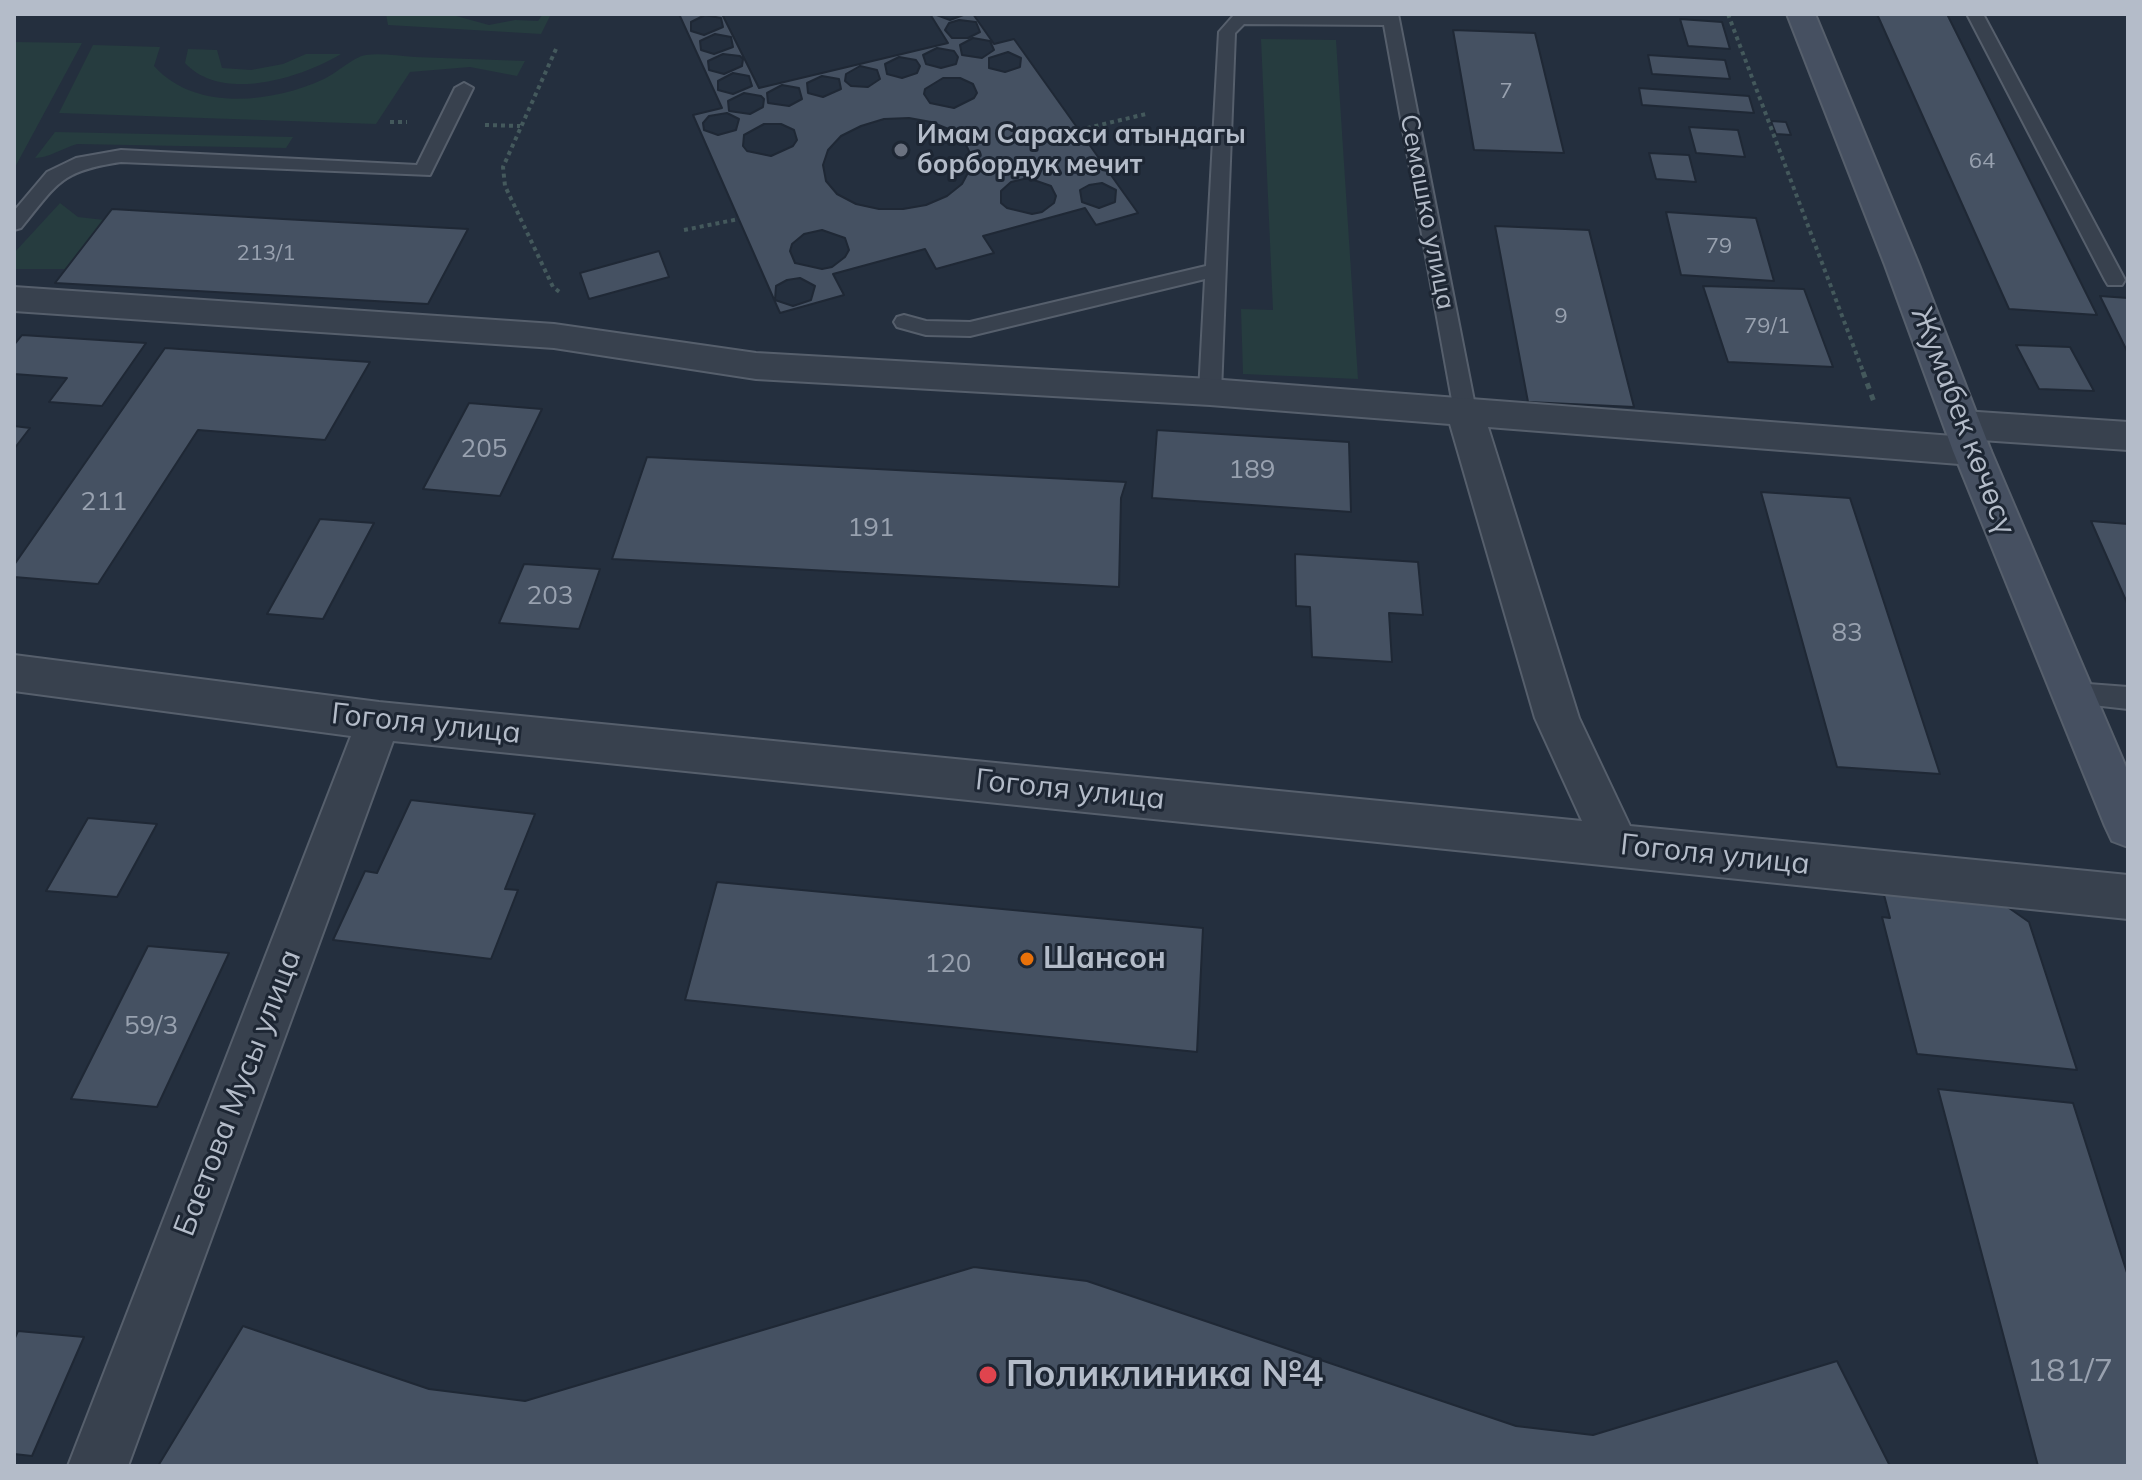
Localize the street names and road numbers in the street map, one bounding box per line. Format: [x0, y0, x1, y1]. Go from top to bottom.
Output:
street label: Семашко улица [1393, 112, 1461, 312]
street label: Жумабек көчөсү [1903, 302, 2023, 540]
street label: Гоголя улица [329, 696, 523, 752]
street label: Гоголя улица [973, 762, 1167, 818]
street label: Гоголя улица [1618, 827, 1812, 883]
street label: Баетова Мусы улица [167, 945, 309, 1241]

